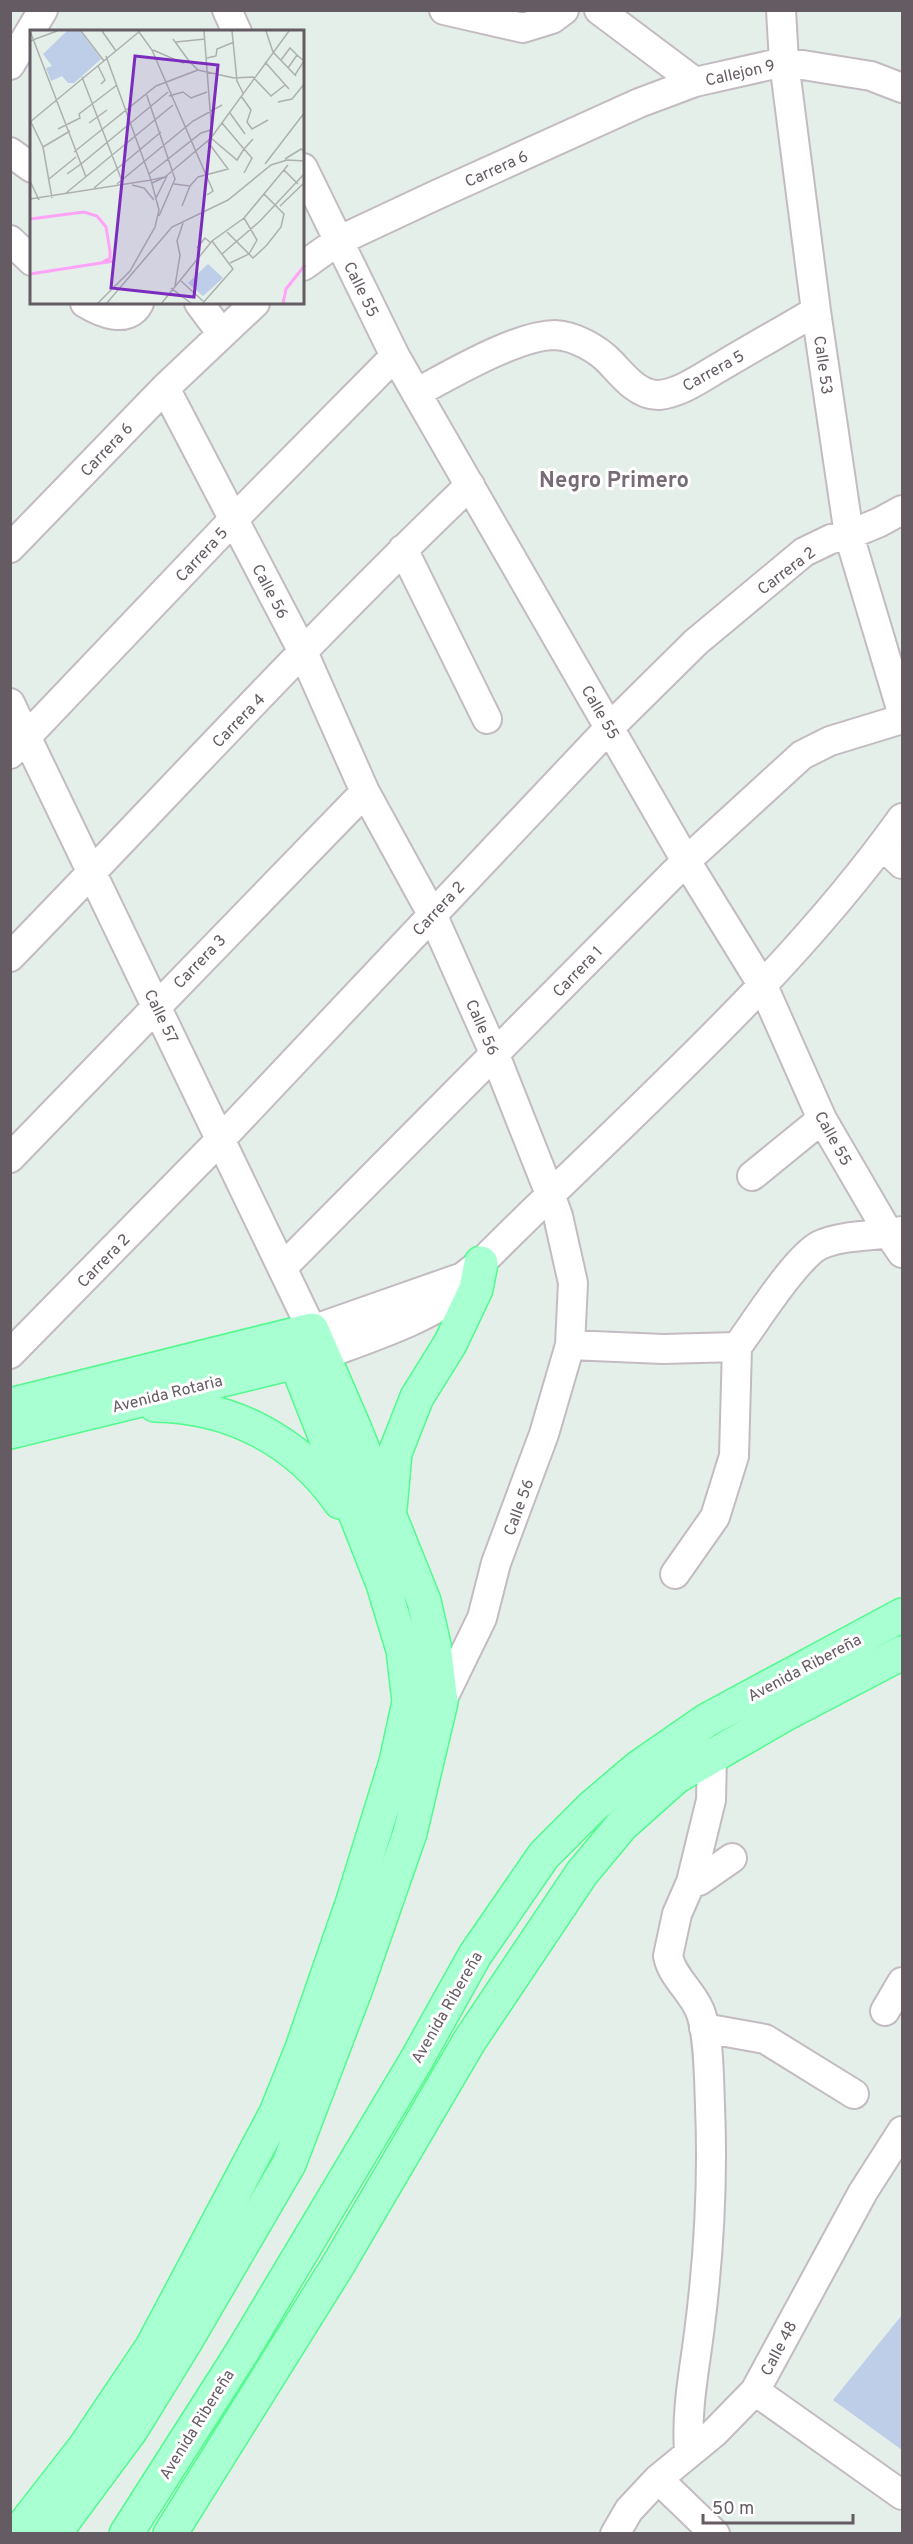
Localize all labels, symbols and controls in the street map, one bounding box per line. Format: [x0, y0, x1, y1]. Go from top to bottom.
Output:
inset map [30, 30, 304, 304]
street label: Callejon 9 [704, 56, 777, 92]
street label: Carrera 6 [462, 147, 532, 193]
street label: Calle 55 [338, 259, 382, 321]
street label: Calle 53 [808, 335, 836, 396]
street label: Carrera 5 [680, 347, 748, 397]
street label: Carrera 6 [77, 419, 138, 482]
district label: Negro Primero [539, 468, 689, 495]
street label: Carrera 5 [172, 524, 233, 587]
street label: Carrera 2 [754, 543, 820, 600]
street label: Calle 56 [247, 561, 292, 623]
street label: Calle 55 [576, 682, 623, 744]
street label: Carrera 4 [209, 690, 270, 753]
street label: Carrera 2 [409, 878, 470, 941]
street label: Carrera 3 [170, 931, 231, 994]
street label: Carrera 1 [549, 943, 608, 1002]
street label: Calle 57 [139, 987, 182, 1047]
street label: Calle 56 [460, 997, 502, 1059]
street label: Calle 55 [809, 1108, 855, 1170]
street label: Carrera 2 [74, 1230, 135, 1293]
street label: Avenida Rotaria [110, 1372, 225, 1418]
street label: Calle 56 [500, 1477, 539, 1539]
street label: Avenida Ribereña [745, 1630, 865, 1707]
street label: Avenida Ribereña [408, 1948, 488, 2068]
street label: Calle 48 [757, 2318, 802, 2380]
street label: Avenida Ribereña [156, 2366, 240, 2484]
scale bar [703, 2487, 853, 2525]
text: 50 m [712, 2498, 754, 2521]

